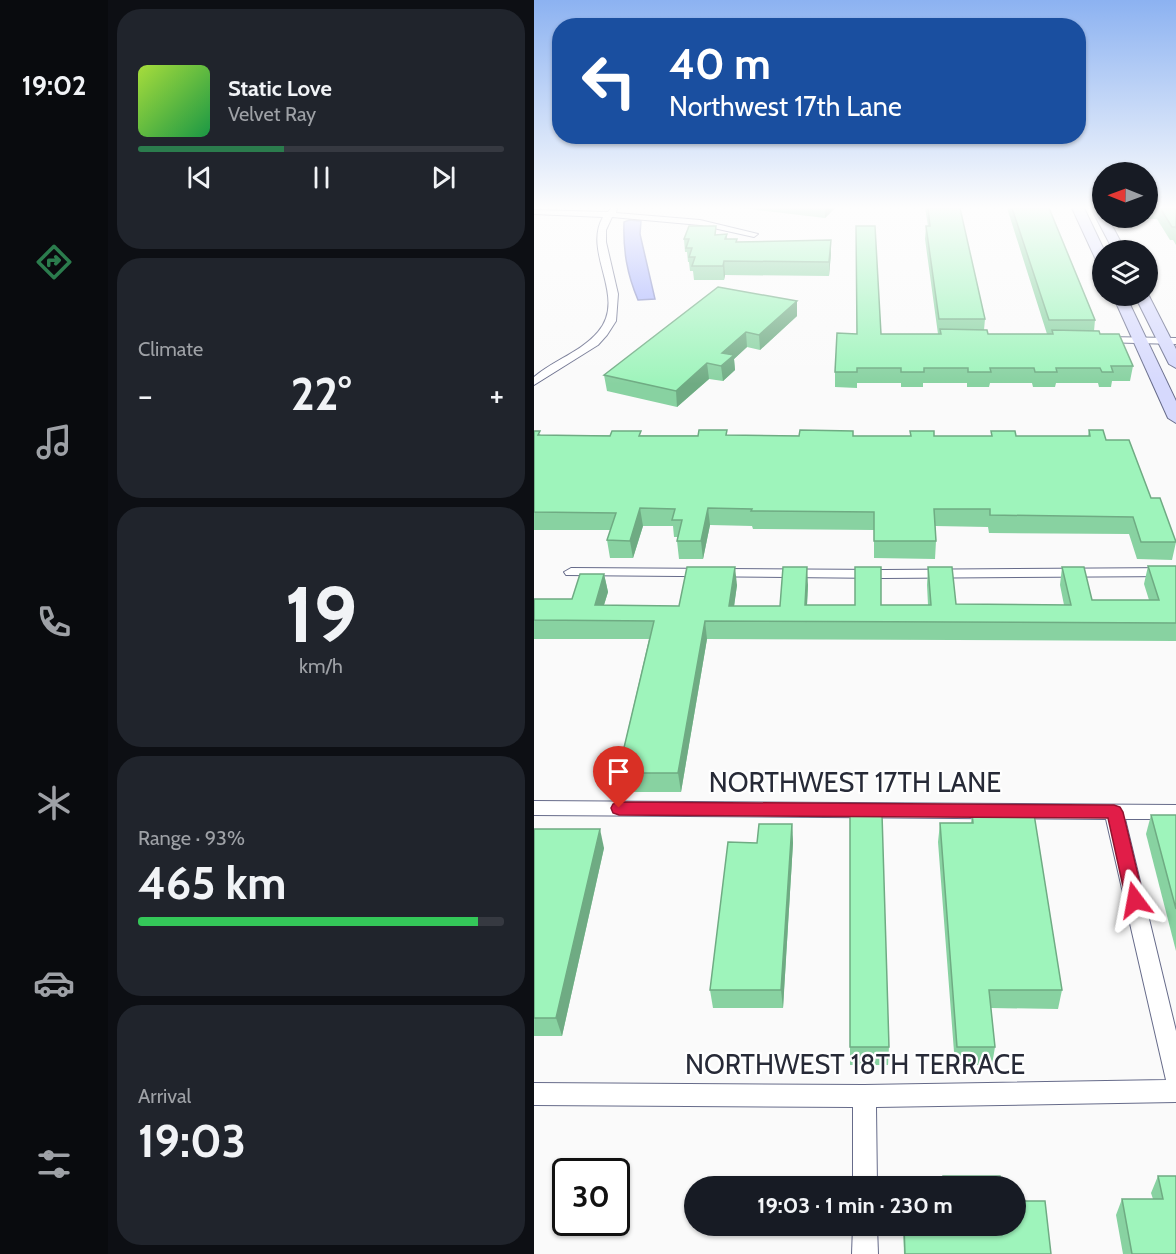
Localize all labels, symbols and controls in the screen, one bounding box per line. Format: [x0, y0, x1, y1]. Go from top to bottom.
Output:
text: 40 m [669, 38, 771, 90]
icon: left [570, 42, 648, 120]
text: 19:02 [22, 69, 86, 102]
text: Static Love [228, 75, 332, 102]
text: Northwest 17th Lane [669, 90, 902, 123]
text: Velvet Ray [228, 102, 316, 126]
icon: previous [183, 161, 216, 194]
icon: pause [305, 161, 338, 194]
icon: next [427, 161, 460, 194]
north arrow [1092, 162, 1158, 228]
map controls [1092, 162, 1158, 306]
button: layers [1092, 240, 1158, 306]
icon: directions [33, 241, 75, 283]
text: Climate [138, 337, 203, 361]
text: 22° [291, 367, 351, 421]
text: − [138, 375, 153, 415]
text: + [489, 375, 504, 415]
icon: music [33, 421, 75, 463]
text: 19 [285, 567, 357, 662]
icon: phone [33, 601, 75, 643]
text: km/h [299, 654, 343, 678]
pin [593, 746, 644, 808]
icon: arrive [602, 755, 635, 788]
street label: NORTHWEST 17TH LANE [709, 766, 1001, 799]
icon: climate [33, 782, 75, 824]
text: Range · 93% [138, 826, 245, 850]
text: 465 km [138, 856, 286, 910]
position arrow [1103, 868, 1167, 932]
icon: car [33, 962, 75, 1004]
street label: NORTHWEST 18TH TERRACE [685, 1048, 1025, 1081]
text: Arrival [138, 1084, 191, 1108]
text: 19:03 [138, 1114, 246, 1168]
icon: filters [33, 1143, 75, 1185]
speed limit sign: 30 [552, 1158, 630, 1236]
text: 19:03 · 1 min · 230 m [757, 1192, 953, 1219]

